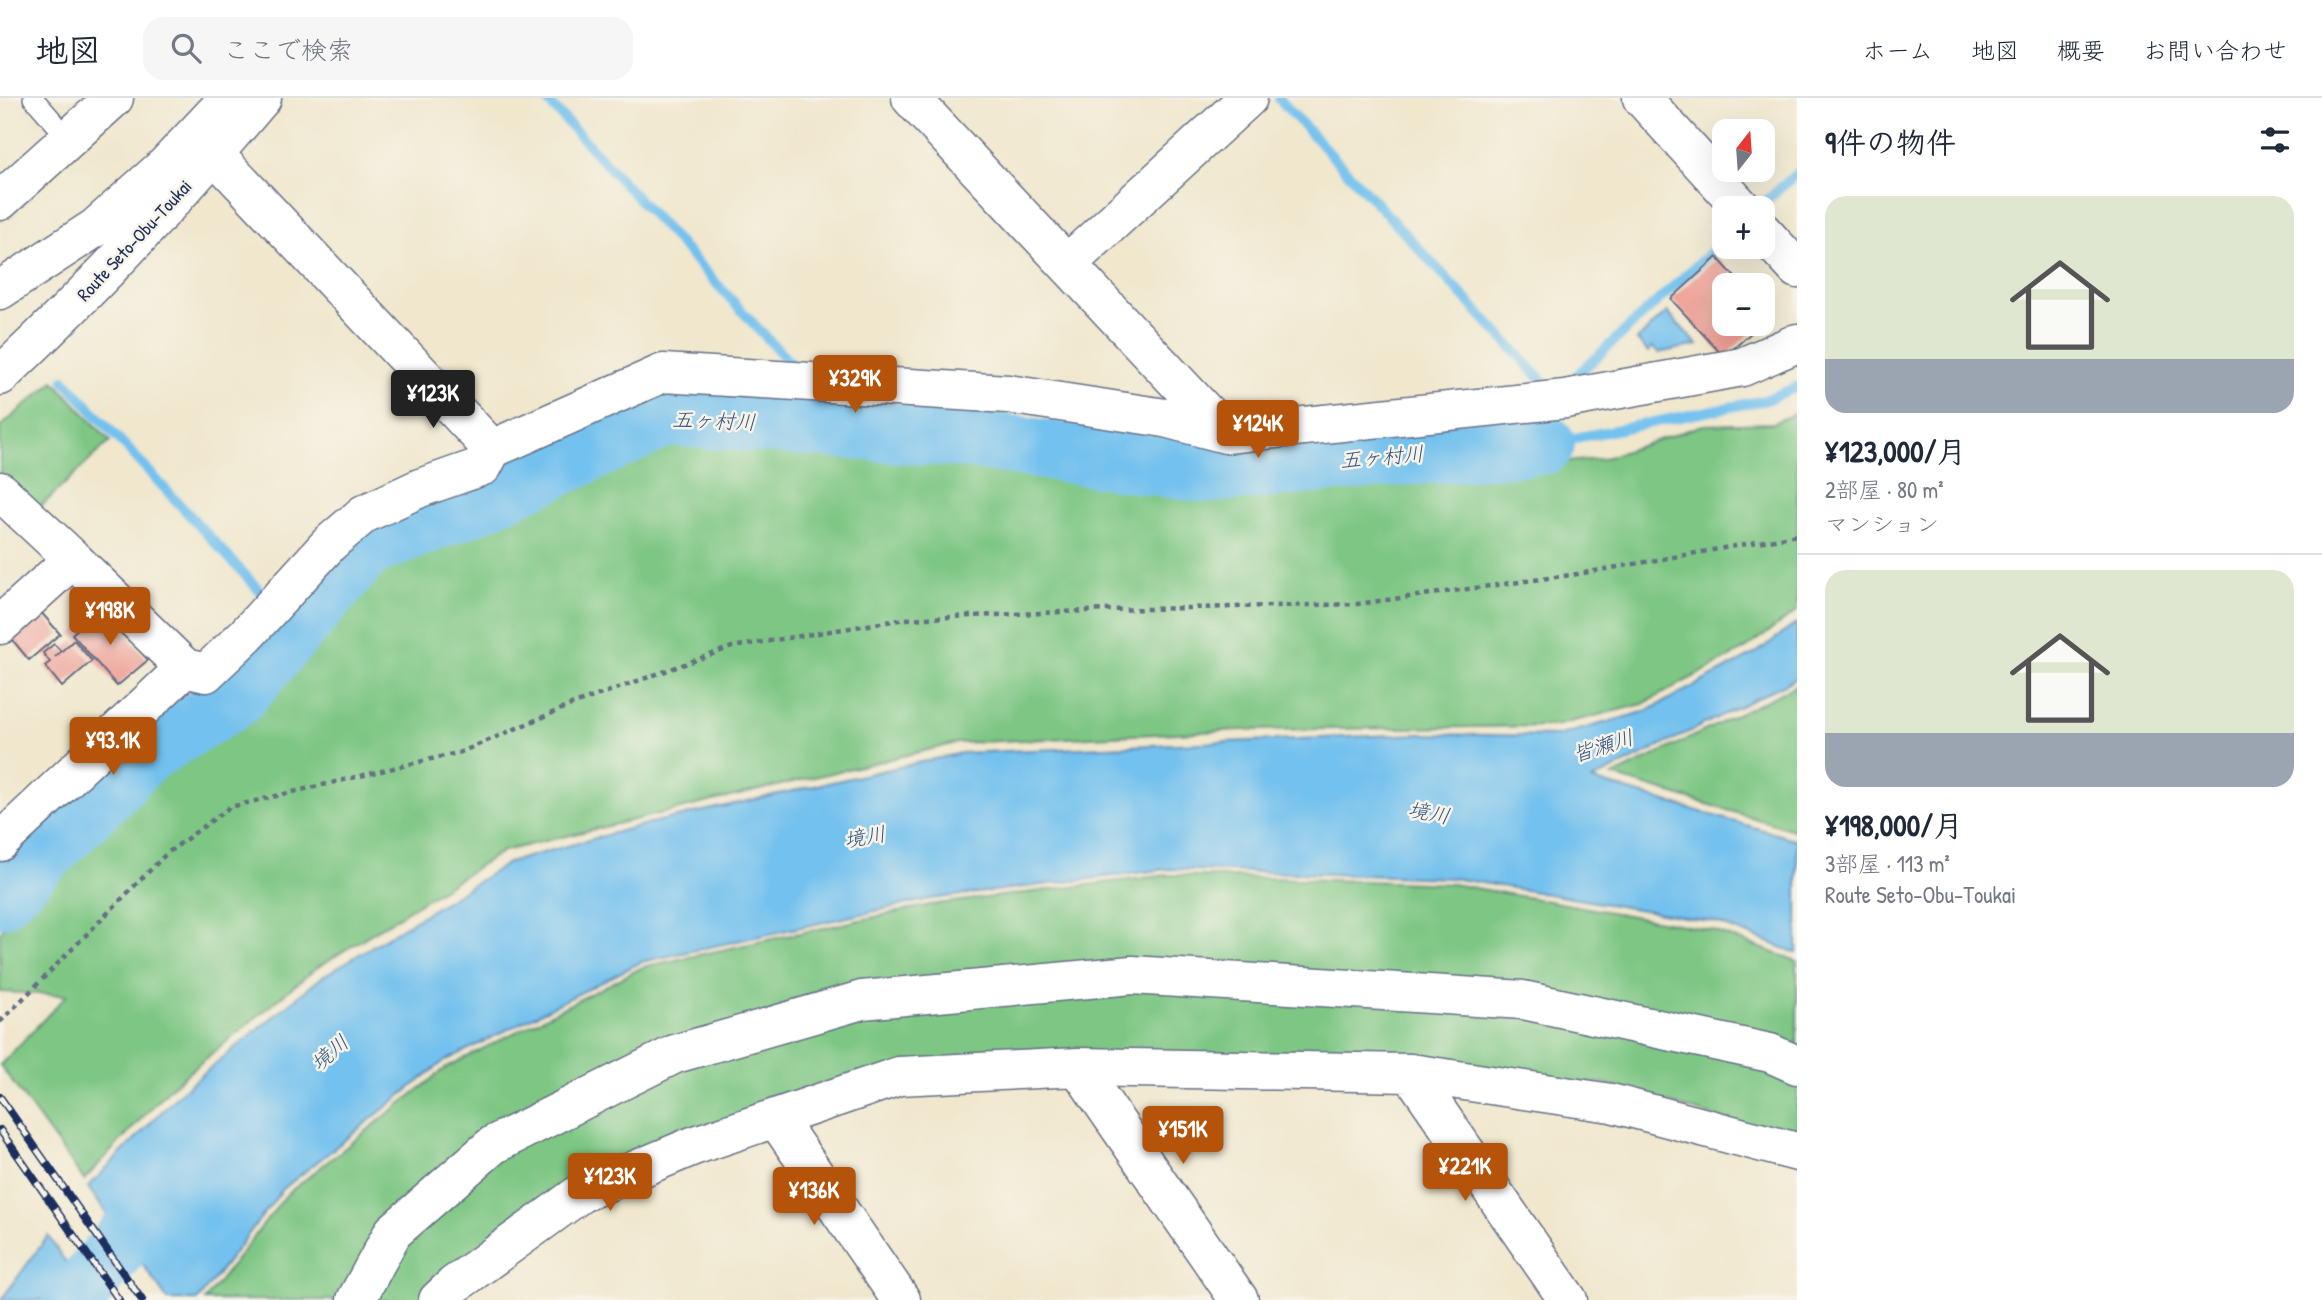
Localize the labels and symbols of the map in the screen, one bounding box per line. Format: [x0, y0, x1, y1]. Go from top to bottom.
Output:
north arrow [1712, 119, 1774, 182]
street label: Route Seto-Obu-Toukai [71, 173, 197, 307]
pin: ¥329K [806, 356, 904, 415]
pin: ¥123K [384, 370, 482, 430]
pin: ¥124K [1209, 400, 1307, 460]
water label: 五ヶ村川 [672, 405, 756, 436]
water label: 五ヶ村川 [1339, 438, 1425, 475]
pin: ¥198K [61, 588, 159, 647]
pin: ¥93.1K [56, 718, 170, 777]
water label: 皆瀬川 [1568, 722, 1637, 769]
water label: 境川 [1406, 794, 1452, 831]
water label: 境川 [842, 819, 888, 854]
water label: 境川 [304, 1028, 355, 1077]
pin: ¥151K [1134, 1107, 1232, 1166]
pin: ¥221K [1416, 1144, 1514, 1203]
pin: ¥123K [561, 1154, 659, 1213]
pin: ¥136K [765, 1168, 863, 1227]

